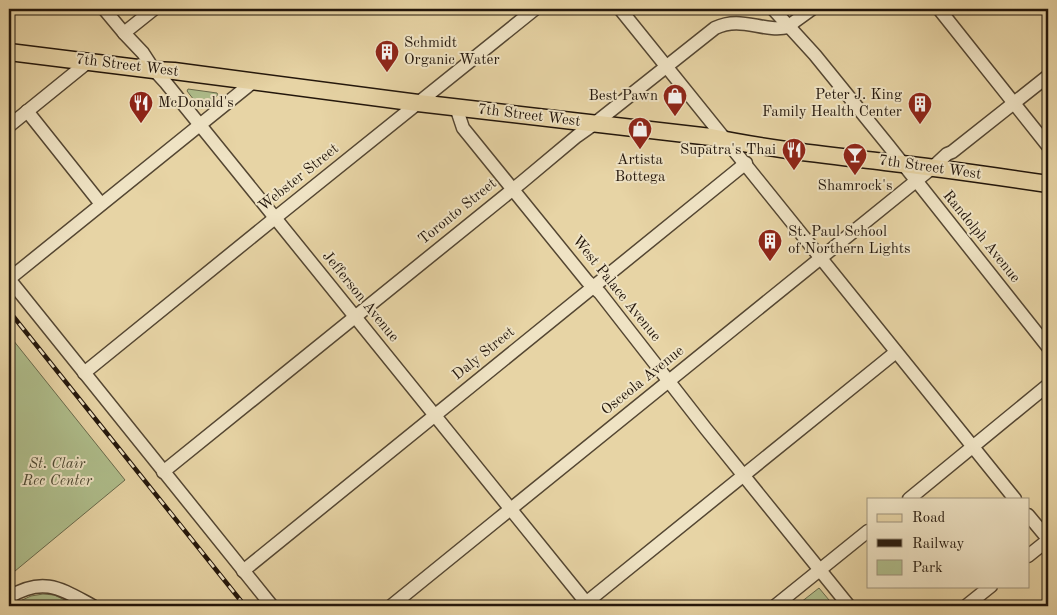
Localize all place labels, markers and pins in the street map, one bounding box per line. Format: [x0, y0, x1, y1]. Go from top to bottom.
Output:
place label: Schmidt Organic Water [404, 36, 500, 68]
building icon: Schmidt Organic Water [374, 39, 400, 73]
shop icon: Best Pawn [662, 83, 688, 117]
place label: Peter J. King Family Health Center [762, 88, 902, 120]
place label: Best Pawn [588, 89, 658, 104]
restaurant icon: McDonald's [128, 90, 154, 124]
building icon: Peter J. King Family Health Center [907, 91, 933, 125]
place label: McDonald's [158, 96, 234, 111]
shop icon: Artista Bottega [627, 116, 653, 150]
restaurant icon: Supatra's Thai [781, 137, 807, 171]
bar icon: Shamrock's [842, 142, 868, 176]
place label: Supatra's Thai [680, 143, 776, 158]
place label: Artista Bottega [615, 153, 666, 185]
place label: Shamrock's [818, 179, 892, 194]
place label: St. Paul School of Northern Lights [788, 225, 911, 257]
building icon: St. Paul School of Northern Lights [757, 228, 783, 262]

